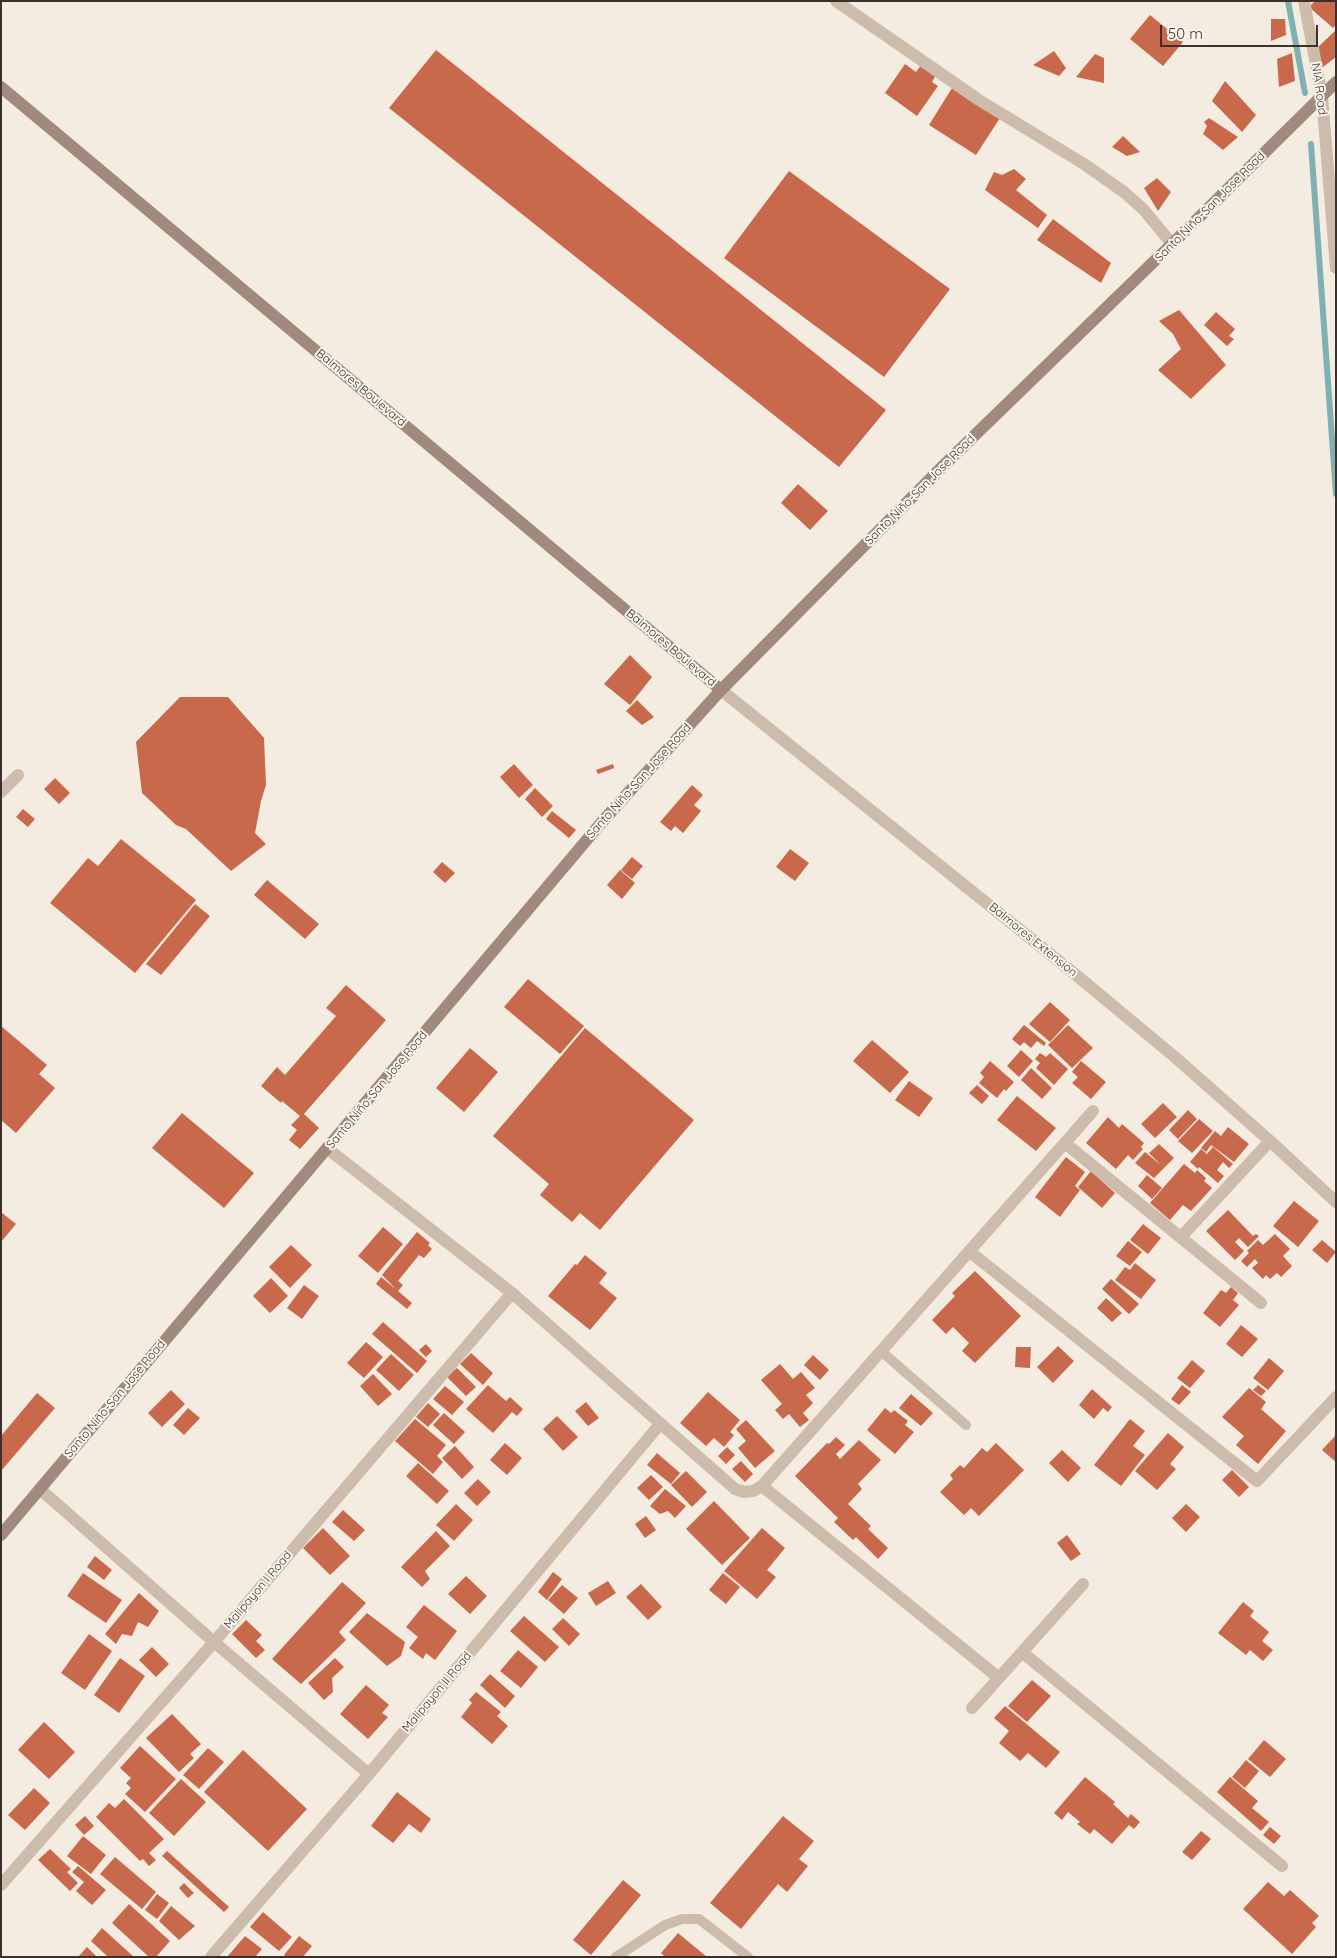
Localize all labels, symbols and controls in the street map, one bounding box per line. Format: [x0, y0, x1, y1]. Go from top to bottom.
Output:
scale bar [1162, 15, 1320, 47]
text: 50 m [1168, 24, 1203, 43]
street label: NIA Road [1308, 62, 1330, 116]
street label: Santo Niño-San Jose Road [1152, 149, 1268, 265]
street label: Balmores Boulevard [313, 346, 409, 430]
street label: Santo Niño-San Jose Road [862, 432, 978, 548]
street label: Balmores Boulevard [623, 606, 719, 690]
street label: Santo Niño-San Jose Road [584, 721, 694, 841]
street label: Balmores Extension [986, 900, 1080, 980]
street label: Santo Niño-San Jose Road [323, 1028, 431, 1152]
street label: Santo Niño-San Jose Road [61, 1337, 169, 1461]
street label: Malipayon I Road [221, 1548, 295, 1632]
street label: Malipayon II Road [399, 1649, 475, 1735]

